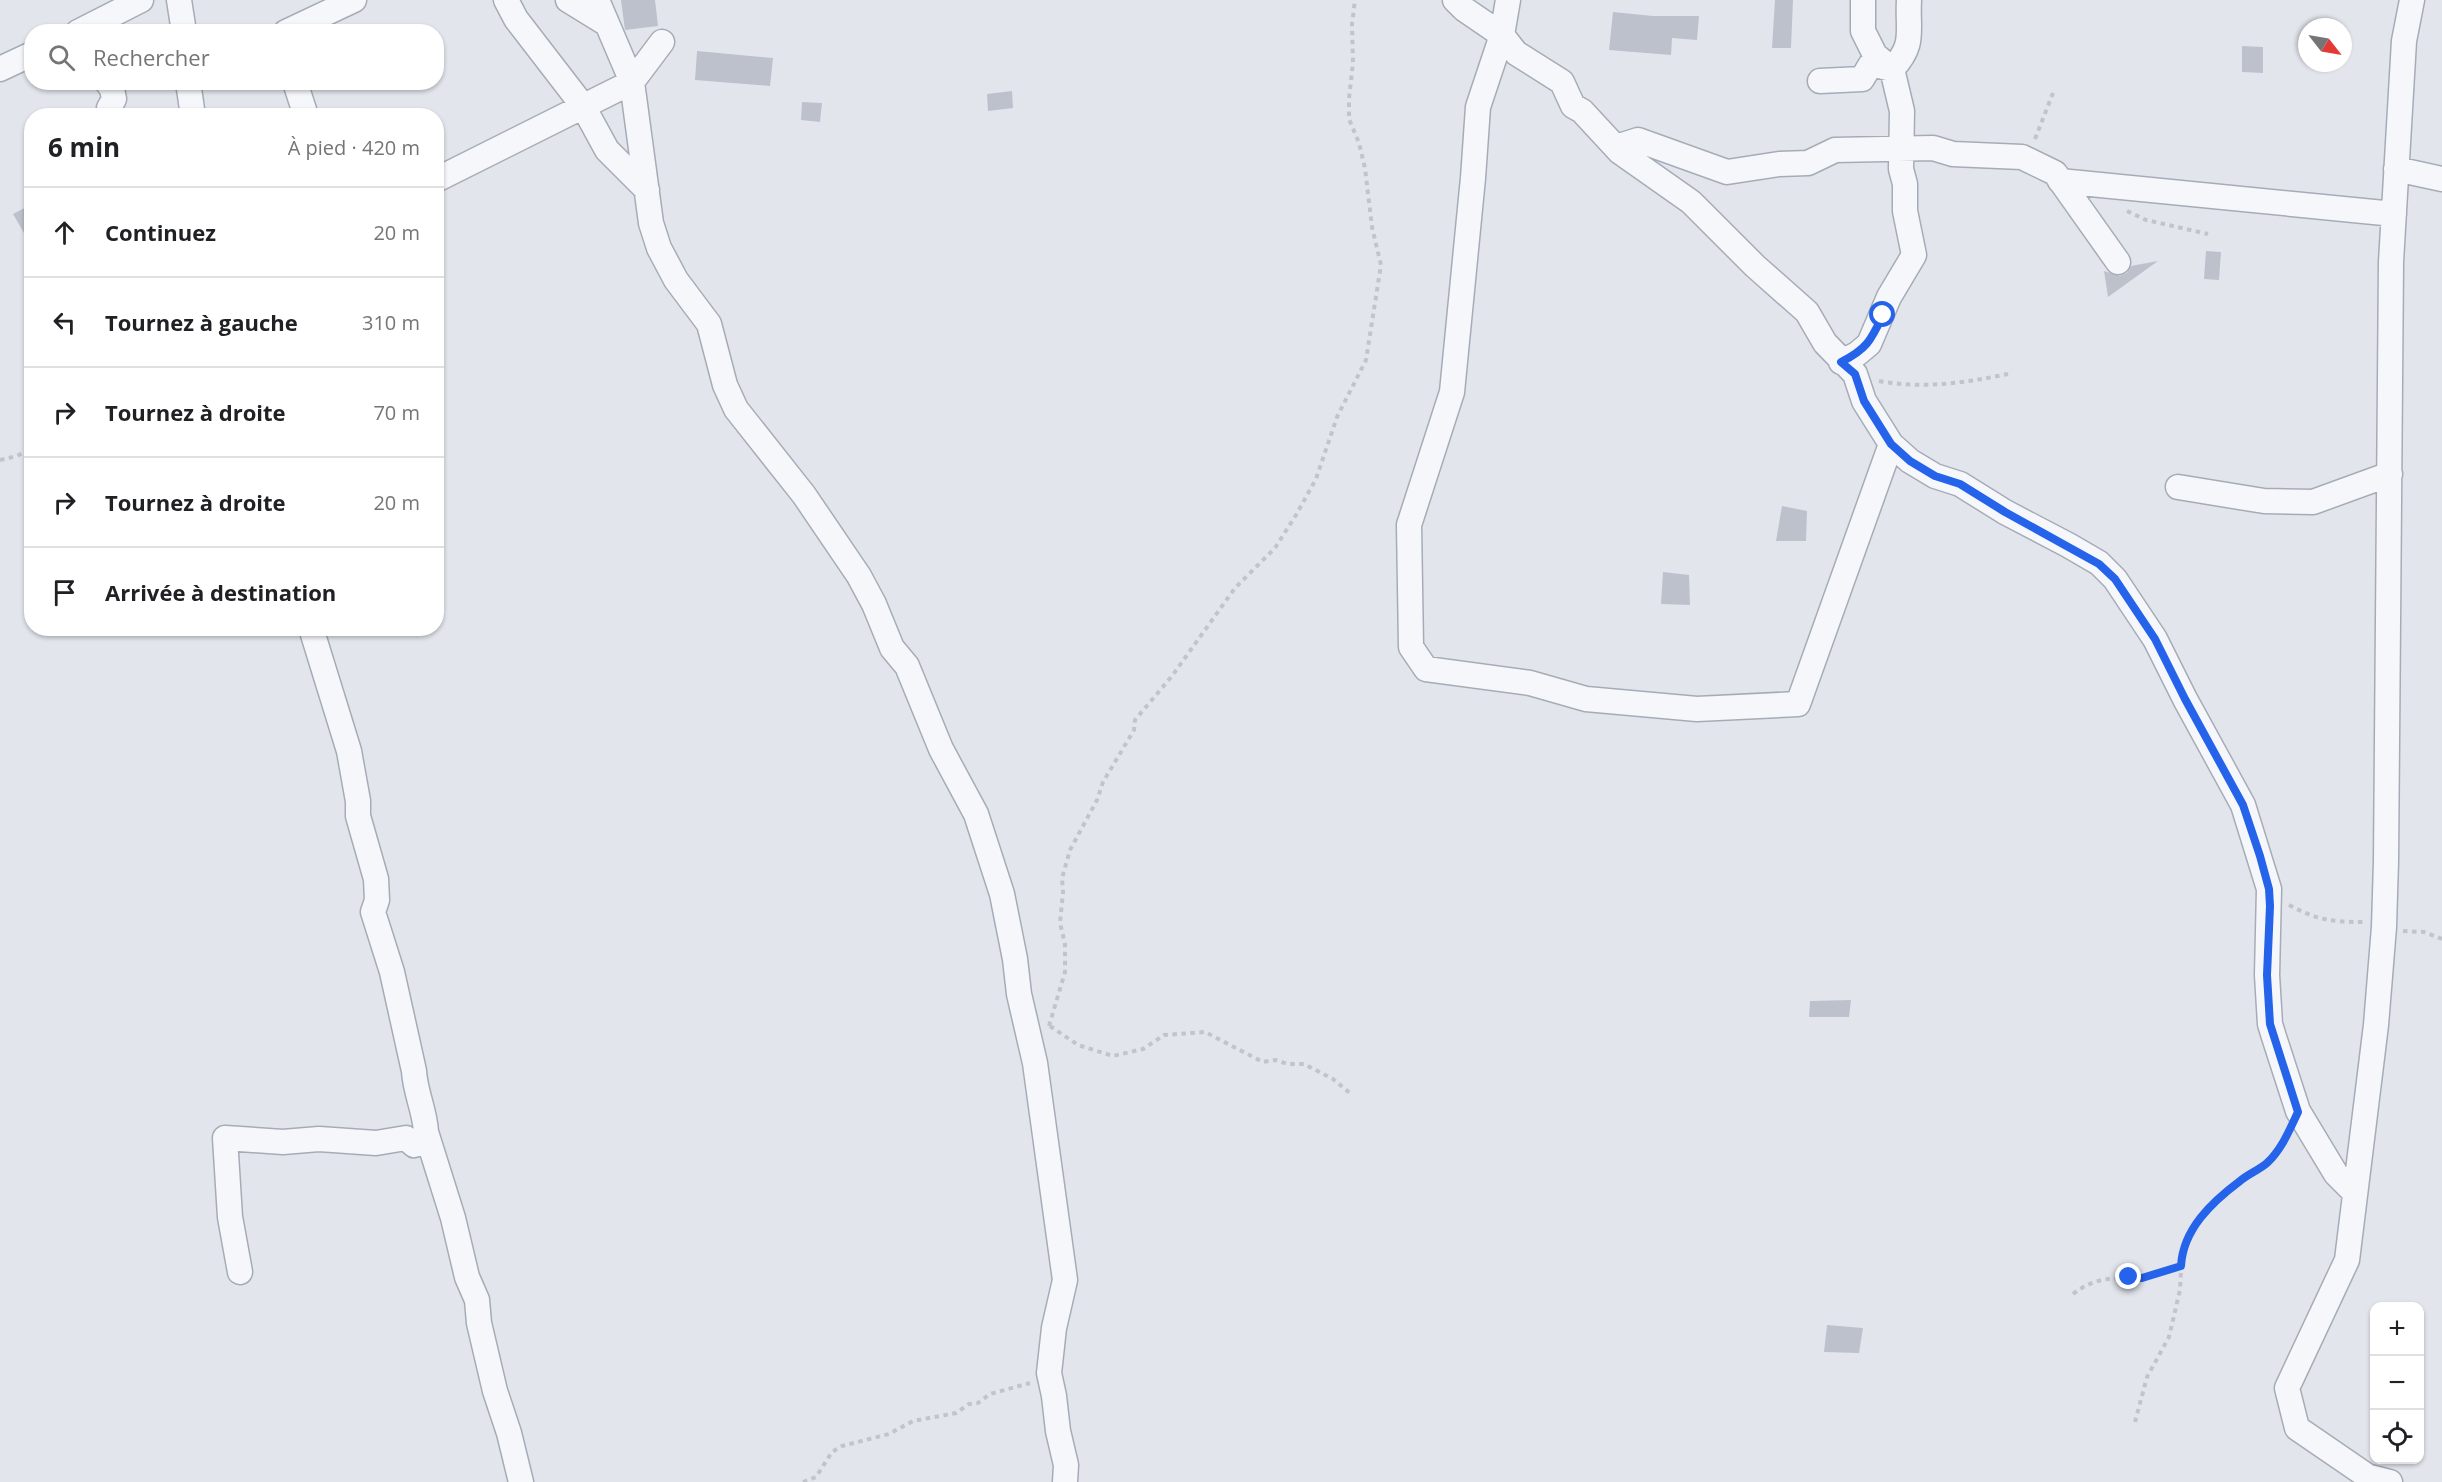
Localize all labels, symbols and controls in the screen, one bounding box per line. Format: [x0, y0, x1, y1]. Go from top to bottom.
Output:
north arrow [2298, 18, 2352, 72]
search box [24, 24, 444, 90]
icon: search [45, 41, 78, 74]
text: Rechercher [93, 42, 210, 72]
text: 6 min [48, 129, 120, 165]
text: À pied · 420 m [288, 134, 420, 161]
icon: ahead [48, 216, 81, 249]
text: Continuez [105, 217, 216, 247]
text: 20 m [373, 219, 420, 246]
route start [1869, 301, 1895, 327]
icon: left [48, 306, 81, 339]
text: Tournez à gauche [105, 307, 298, 337]
text: 310 m [362, 309, 420, 336]
icon: right [48, 396, 81, 429]
text: Tournez à droite [105, 397, 286, 427]
text: 70 m [373, 399, 420, 426]
icon: right [48, 486, 81, 519]
text: Tournez à droite [105, 487, 286, 517]
text: 20 m [373, 489, 420, 516]
icon: arrive [48, 576, 81, 609]
text: Arrivée à destination [105, 577, 336, 607]
route end [2115, 1263, 2141, 1289]
map controls [2370, 1302, 2424, 1464]
button: + [2370, 1302, 2424, 1356]
button: − [2370, 1356, 2424, 1410]
button: locate [2370, 1410, 2424, 1464]

